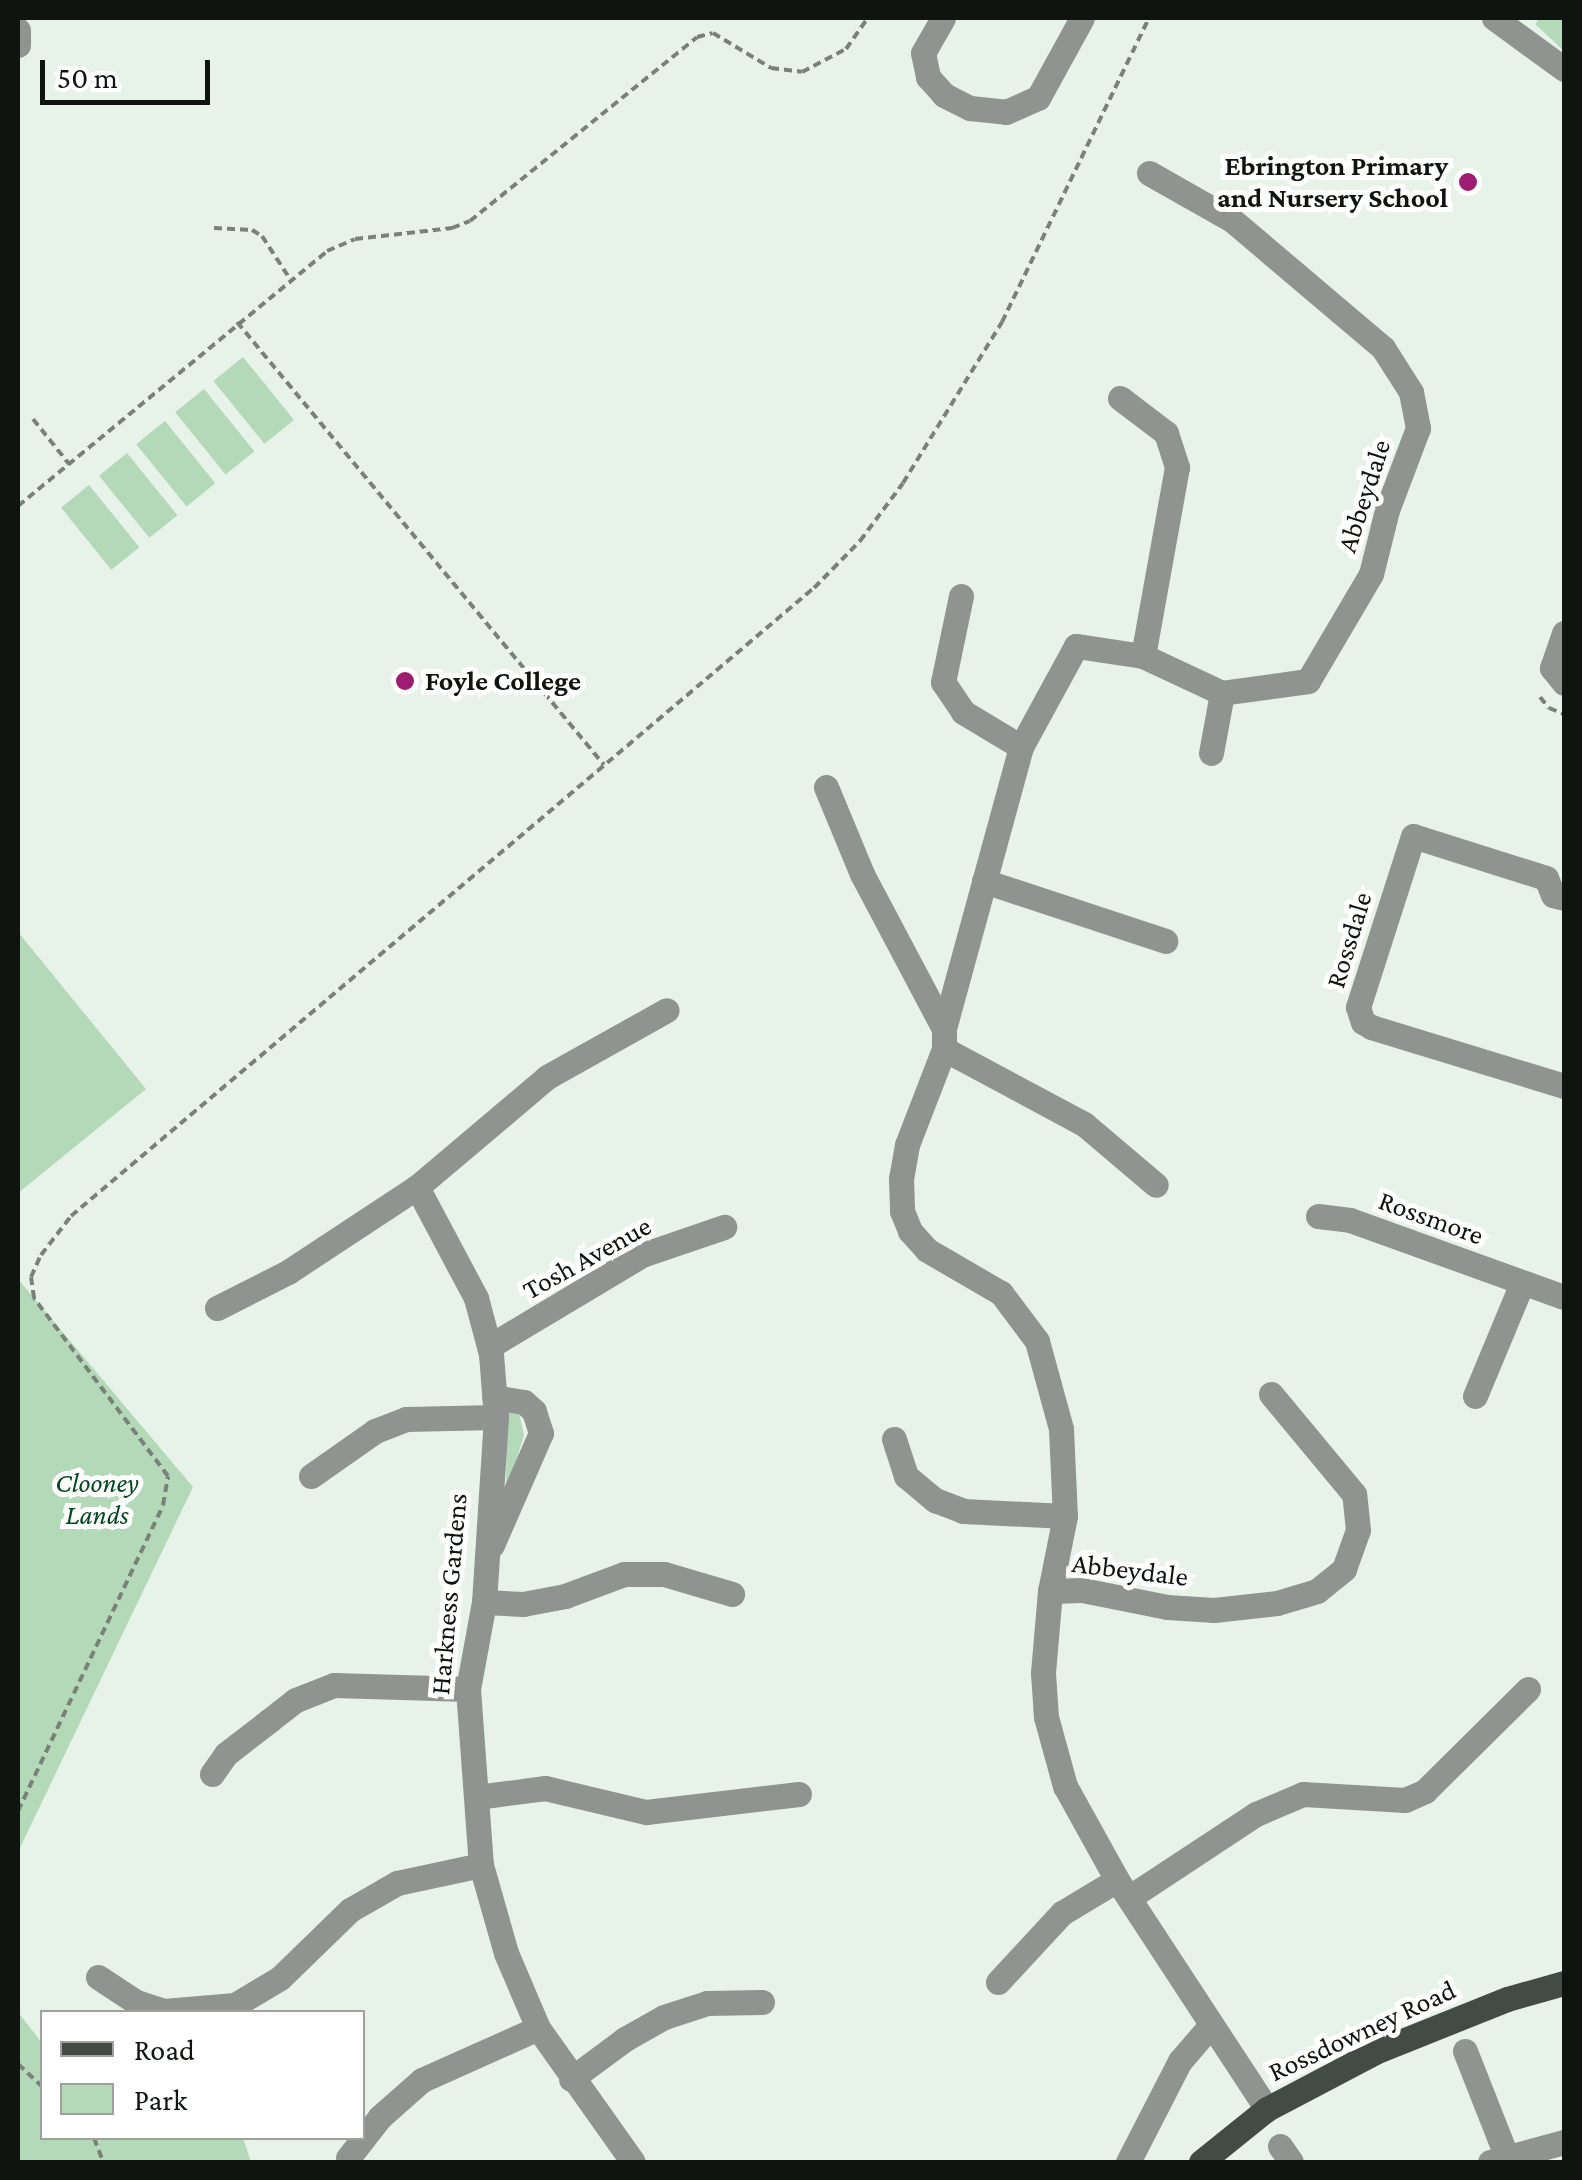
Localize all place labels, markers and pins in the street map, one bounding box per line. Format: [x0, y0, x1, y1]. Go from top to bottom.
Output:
place label: Ebrington Primary and Nursery School [1217, 149, 1448, 215]
marker: Ebrington Primary and Nursery School [1457, 171, 1479, 193]
place label: Foyle College [425, 664, 581, 698]
marker: Foyle College [394, 670, 416, 692]

